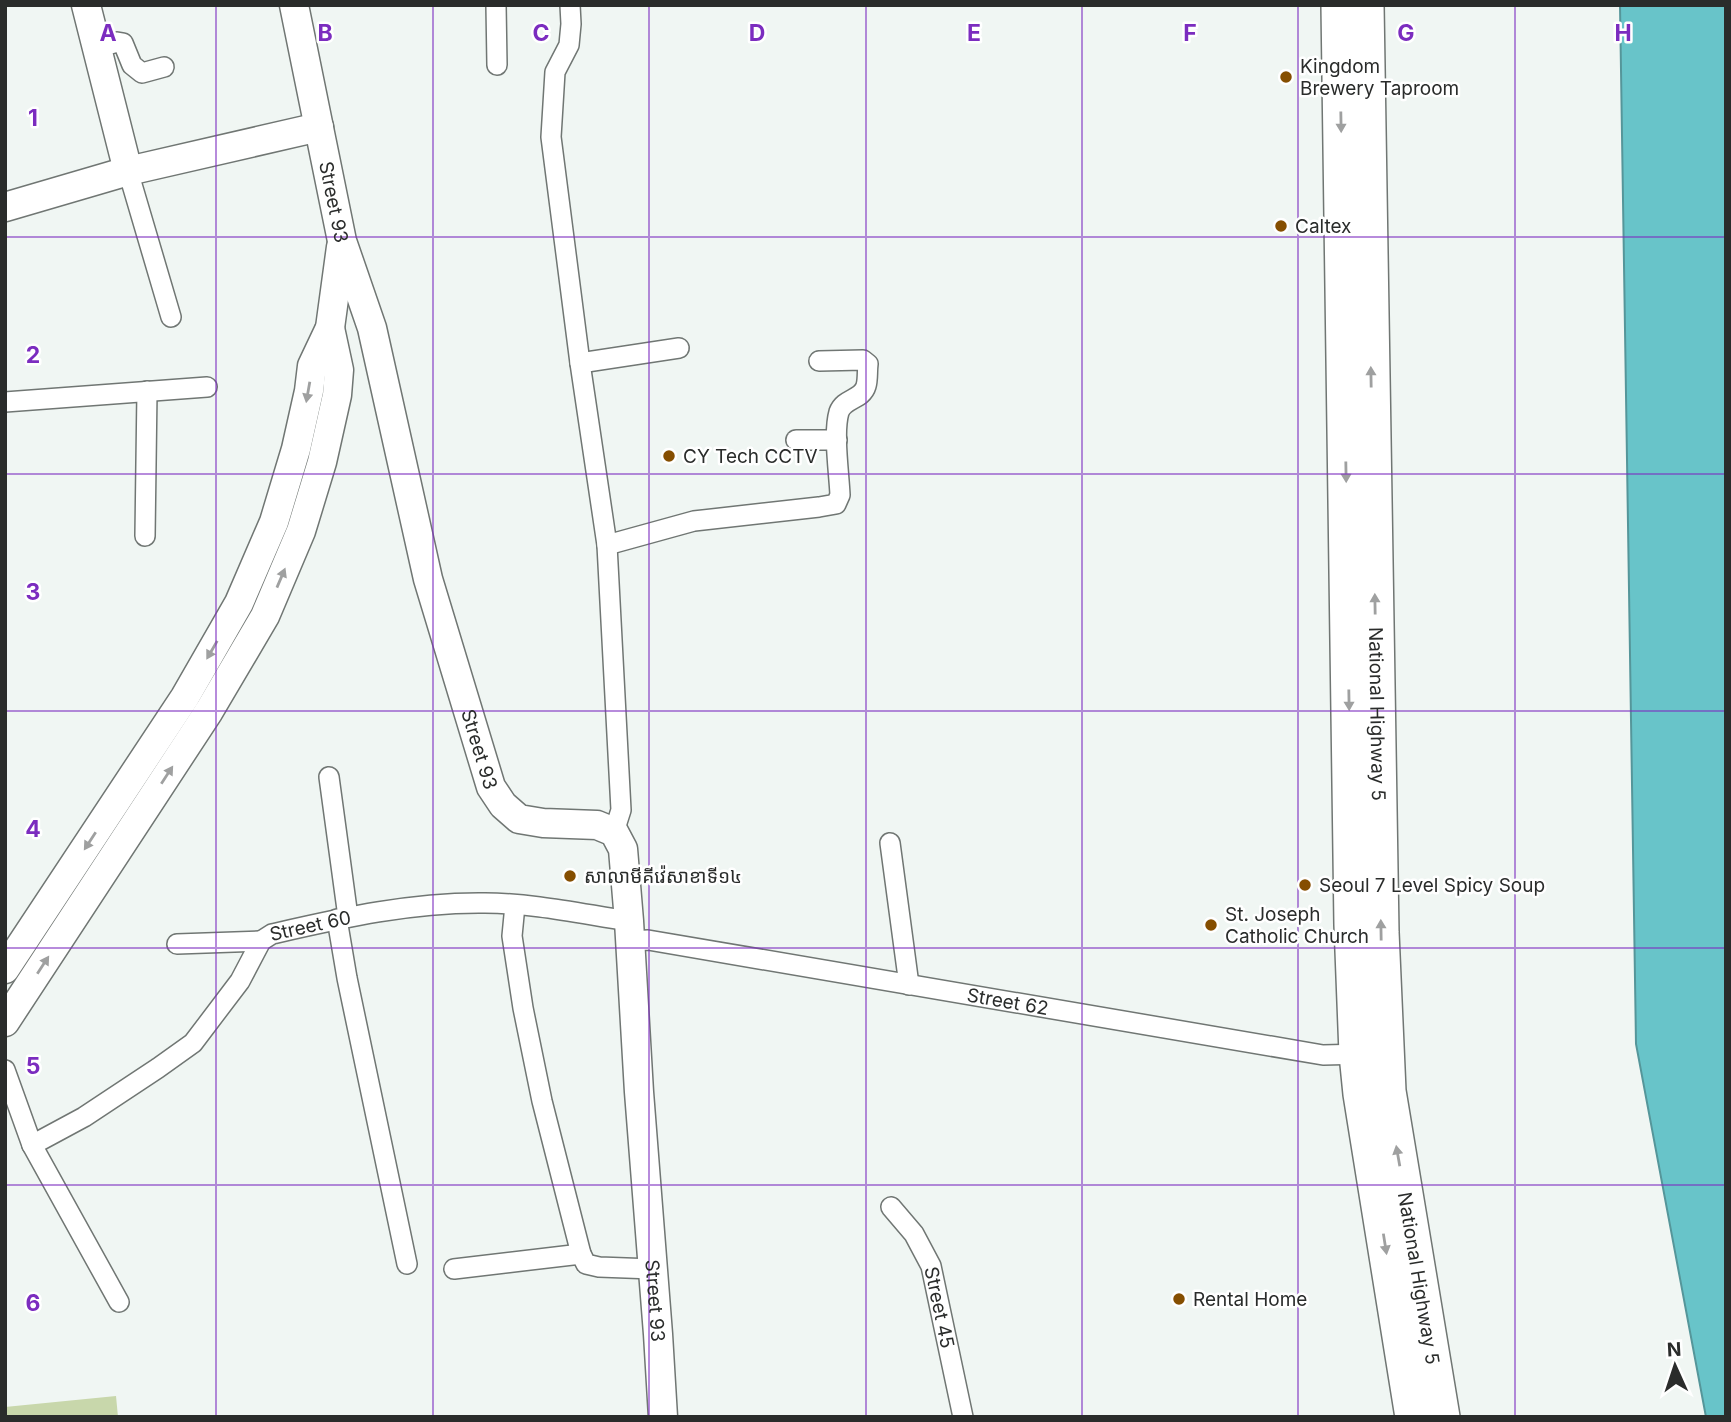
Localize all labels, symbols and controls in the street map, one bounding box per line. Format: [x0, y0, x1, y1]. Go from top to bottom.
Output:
text: A [99, 19, 117, 47]
text: B [317, 19, 333, 47]
text: C [532, 19, 550, 47]
text: D [749, 19, 765, 47]
text: E [967, 19, 981, 47]
text: F [1183, 19, 1197, 47]
text: G [1397, 19, 1415, 47]
text: H [1614, 19, 1632, 47]
place label: Kingdom Brewery Taproom [1300, 55, 1459, 100]
marker: Kingdom Brewery Taproom [1278, 69, 1294, 85]
text: 1 [28, 104, 38, 132]
one-way arrow [1336, 112, 1347, 134]
street label: Street 93 [314, 159, 353, 245]
place label: Caltex [1295, 215, 1351, 238]
marker: Caltex [1273, 218, 1289, 234]
text: 2 [26, 341, 40, 369]
one-way arrow [1365, 365, 1377, 387]
one-way arrow [302, 381, 313, 403]
place label: CY Tech CCTV [683, 445, 818, 468]
marker: CY Tech CCTV [661, 448, 677, 464]
one-way arrow [1340, 462, 1352, 484]
one-way arrow [275, 568, 287, 588]
text: 3 [26, 578, 40, 606]
one-way arrow [1369, 593, 1381, 615]
street label: National Highway 5 [1364, 627, 1390, 801]
one-way arrow [206, 640, 219, 659]
one-way arrow [1343, 689, 1355, 711]
street label: Street 93 [456, 707, 502, 792]
one-way arrow [161, 765, 174, 784]
text: 4 [25, 815, 41, 843]
one-way arrow [83, 831, 96, 851]
place label: សាលាមីគីវ៉េសាខាទី១៤ [584, 865, 742, 888]
marker: សាលាមីគីវ៉េសាខាទី១៤ [562, 868, 578, 884]
place label: Seoul 7 Level Spicy Soup [1319, 874, 1545, 897]
marker: Seoul 7 Level Spicy Soup [1297, 877, 1313, 893]
place label: St. Joseph Catholic Church [1225, 903, 1369, 948]
street label: Street 60 [267, 906, 353, 946]
marker: St. Joseph Catholic Church [1203, 917, 1219, 933]
one-way arrow [1375, 918, 1386, 940]
one-way arrow [36, 955, 49, 975]
street label: Street 62 [965, 984, 1050, 1020]
text: 5 [26, 1052, 40, 1080]
one-way arrow [1392, 1145, 1403, 1167]
street label: National Highway 5 [1393, 1190, 1444, 1366]
one-way arrow [1380, 1233, 1391, 1255]
street label: Street 93 [640, 1259, 669, 1342]
street label: Street 45 [919, 1265, 959, 1350]
place label: Rental Home [1193, 1288, 1307, 1311]
text: 6 [26, 1289, 40, 1317]
marker: Rental Home [1171, 1291, 1187, 1307]
north arrow [1640, 1331, 1710, 1401]
text: N [1666, 1338, 1682, 1361]

